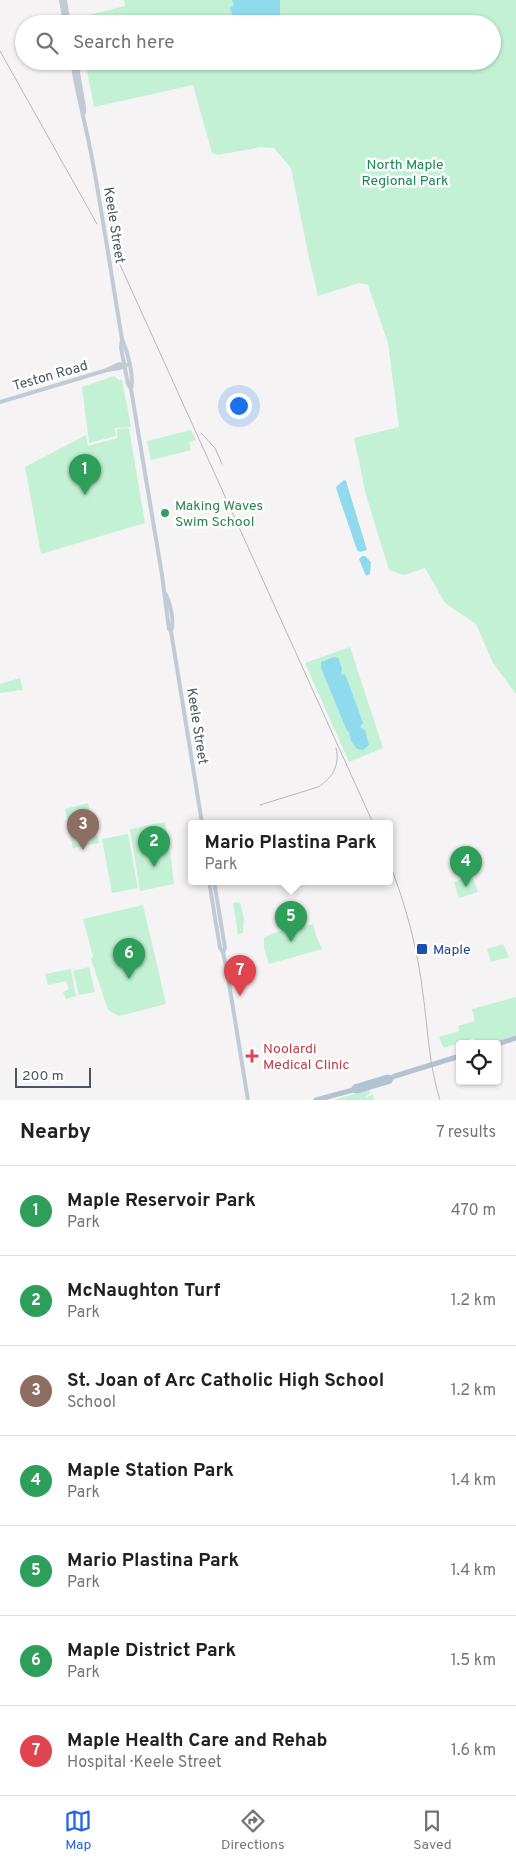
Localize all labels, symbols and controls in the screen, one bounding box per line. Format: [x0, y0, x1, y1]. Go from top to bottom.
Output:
search box [15, 15, 501, 70]
icon: search [33, 29, 61, 57]
text: Search here [73, 31, 175, 55]
park label: North Maple Regional Park [361, 157, 449, 190]
street label: Keele Street [99, 186, 128, 265]
street label: Teston Road [11, 358, 90, 395]
your location [226, 393, 252, 419]
pin: 1 [69, 454, 101, 495]
place label: Making Waves Swim School [175, 498, 263, 531]
marker: Making Waves Swim School [159, 507, 171, 519]
street label: Keele Street [182, 687, 211, 766]
pin: 3 [67, 809, 99, 850]
popup [188, 820, 393, 885]
pin: 2 [138, 826, 170, 867]
text: Mario Plastina Park [204, 831, 377, 855]
pin: 4 [450, 846, 482, 887]
text: Park [204, 855, 238, 875]
pin: 5 [275, 901, 307, 942]
pin: 6 [113, 938, 145, 979]
marker: Maple [415, 942, 429, 956]
place label: Maple [433, 942, 471, 959]
pin: 7 [224, 955, 256, 996]
map controls [456, 1040, 501, 1085]
button: locate [456, 1040, 501, 1085]
place label: Noolardi Medical Clinic [263, 1041, 349, 1074]
marker: Noolardi Medical Clinic [245, 1049, 259, 1063]
scale bar [15, 1065, 91, 1088]
text: 200 m [22, 1068, 64, 1085]
text: Nearby [20, 1119, 91, 1146]
text: 7 results [436, 1123, 496, 1143]
text: Maple Reservoir Park [67, 1189, 256, 1213]
text: 1 [33, 1201, 39, 1221]
text: 470 m [451, 1201, 496, 1221]
text: Park [67, 1213, 100, 1233]
text: McNaughton Turf [67, 1279, 220, 1303]
text: 2 [31, 1291, 41, 1311]
text: 1.2 km [451, 1291, 496, 1311]
text: Park [67, 1303, 100, 1323]
text: St. Joan of Arc Catholic High School [67, 1369, 384, 1393]
text: 3 [31, 1381, 41, 1401]
text: 1.2 km [451, 1381, 496, 1401]
text: School [67, 1393, 116, 1413]
text: Maple Station Park [67, 1459, 234, 1483]
text: 4 [31, 1471, 41, 1491]
text: 1.4 km [451, 1471, 496, 1491]
text: Park [67, 1483, 100, 1503]
text: Mario Plastina Park [67, 1549, 239, 1573]
text: 5 [31, 1561, 41, 1581]
text: 1.4 km [451, 1561, 496, 1581]
text: Park [67, 1573, 100, 1593]
text: Maple District Park [67, 1639, 236, 1663]
text: 6 [31, 1651, 41, 1671]
text: 1.5 km [451, 1651, 496, 1671]
text: Park [67, 1663, 100, 1683]
text: Maple Health Care and Rehab [67, 1729, 328, 1753]
text: 7 [32, 1741, 40, 1761]
text: 1.6 km [451, 1741, 496, 1761]
text: Hospital · Keele Street [67, 1753, 222, 1773]
tab: Map [64, 1807, 92, 1854]
tab: Directions [221, 1807, 285, 1854]
tab: Saved [413, 1807, 452, 1854]

